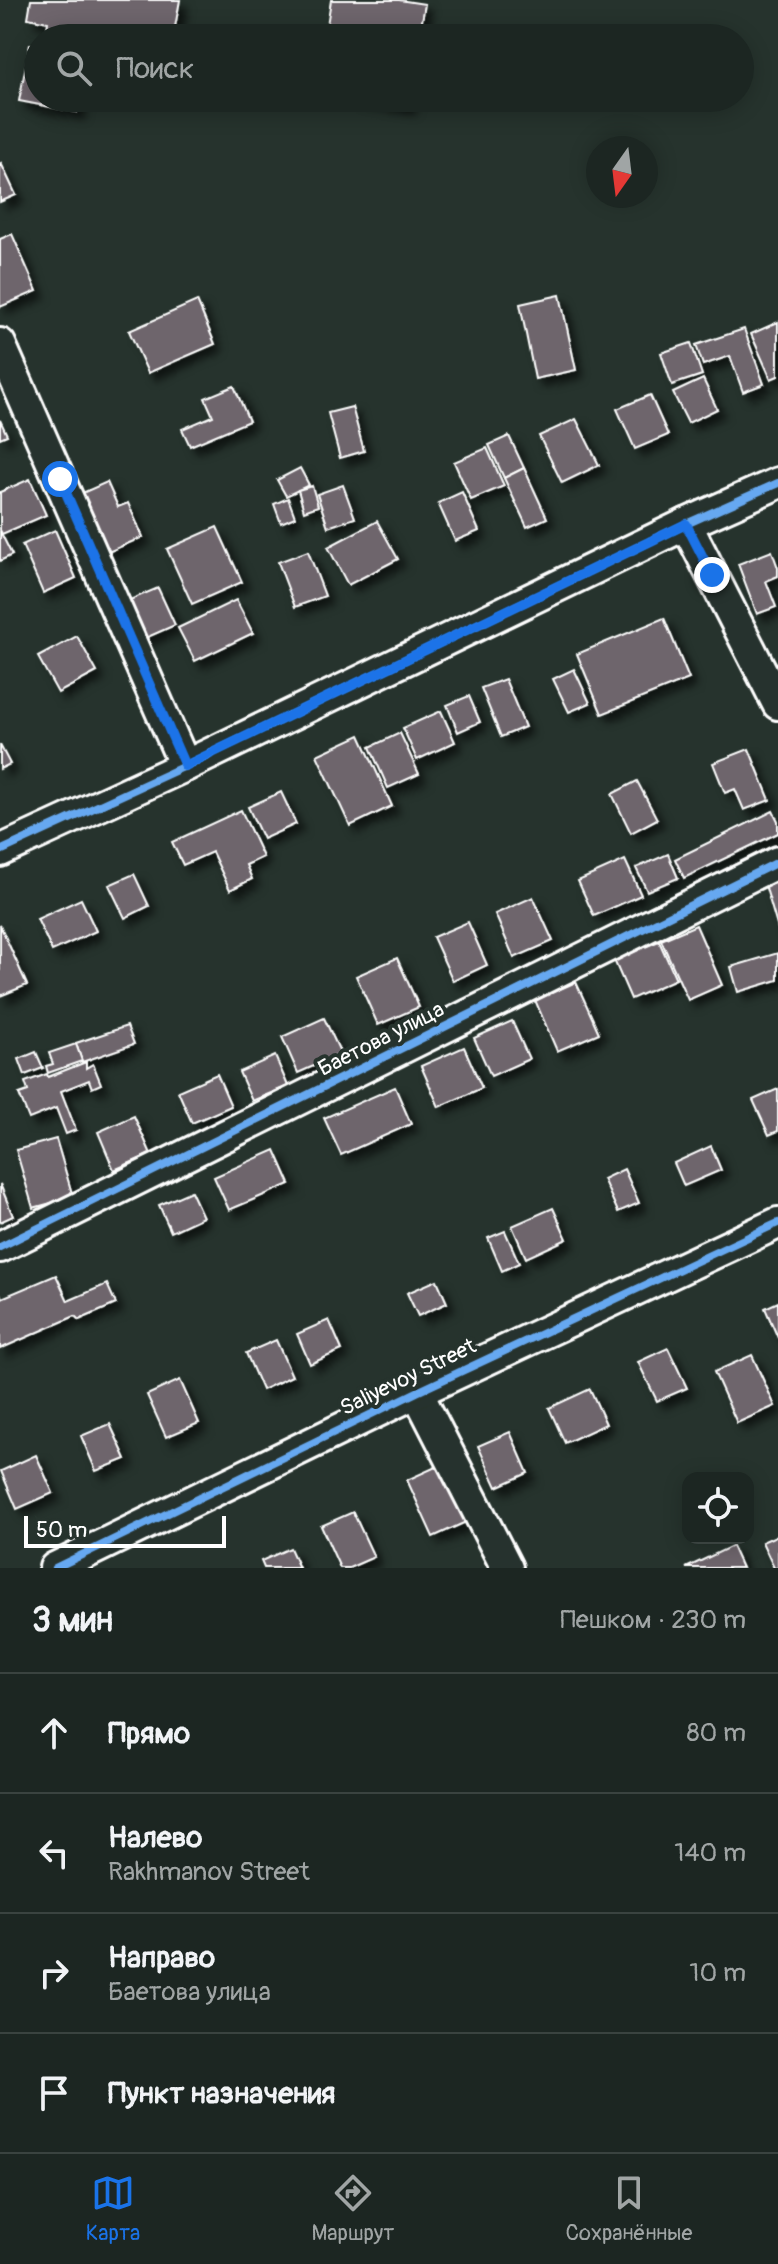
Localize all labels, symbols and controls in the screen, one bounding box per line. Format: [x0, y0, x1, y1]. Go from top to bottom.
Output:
search box [24, 24, 754, 112]
icon: search [52, 46, 96, 90]
text: Поиск [116, 50, 194, 87]
north arrow [586, 136, 658, 208]
route start [42, 461, 78, 497]
route end [694, 557, 730, 593]
street label: Баетова улица [313, 995, 449, 1083]
street label: Saliyevoy Street [335, 1332, 481, 1422]
map controls [682, 1472, 754, 1544]
button: locate [682, 1472, 754, 1544]
scale bar [24, 1512, 226, 1548]
text: 50 m [36, 1516, 87, 1544]
text: 3 мин [32, 1599, 113, 1642]
text: Пешком · 230 m [560, 1604, 746, 1636]
icon: ahead [32, 1711, 76, 1755]
text: Прямо [108, 1715, 190, 1752]
text: 80 m [686, 1717, 746, 1749]
text: Налево [108, 1819, 202, 1856]
icon: left [32, 1831, 76, 1875]
text: 140 m [674, 1837, 746, 1869]
text: Rakhmanov Street [108, 1856, 310, 1888]
text: Направо [108, 1939, 215, 1976]
icon: right [32, 1951, 76, 1995]
text: 10 m [689, 1957, 746, 1989]
text: Баетова улица [108, 1976, 271, 2008]
icon: arrive [32, 2071, 76, 2115]
text: Пункт назначения [108, 2075, 335, 2112]
tab: Карта [86, 2171, 140, 2247]
tab: Маршрут [311, 2171, 394, 2247]
tab: Сохранённые [566, 2171, 692, 2247]

